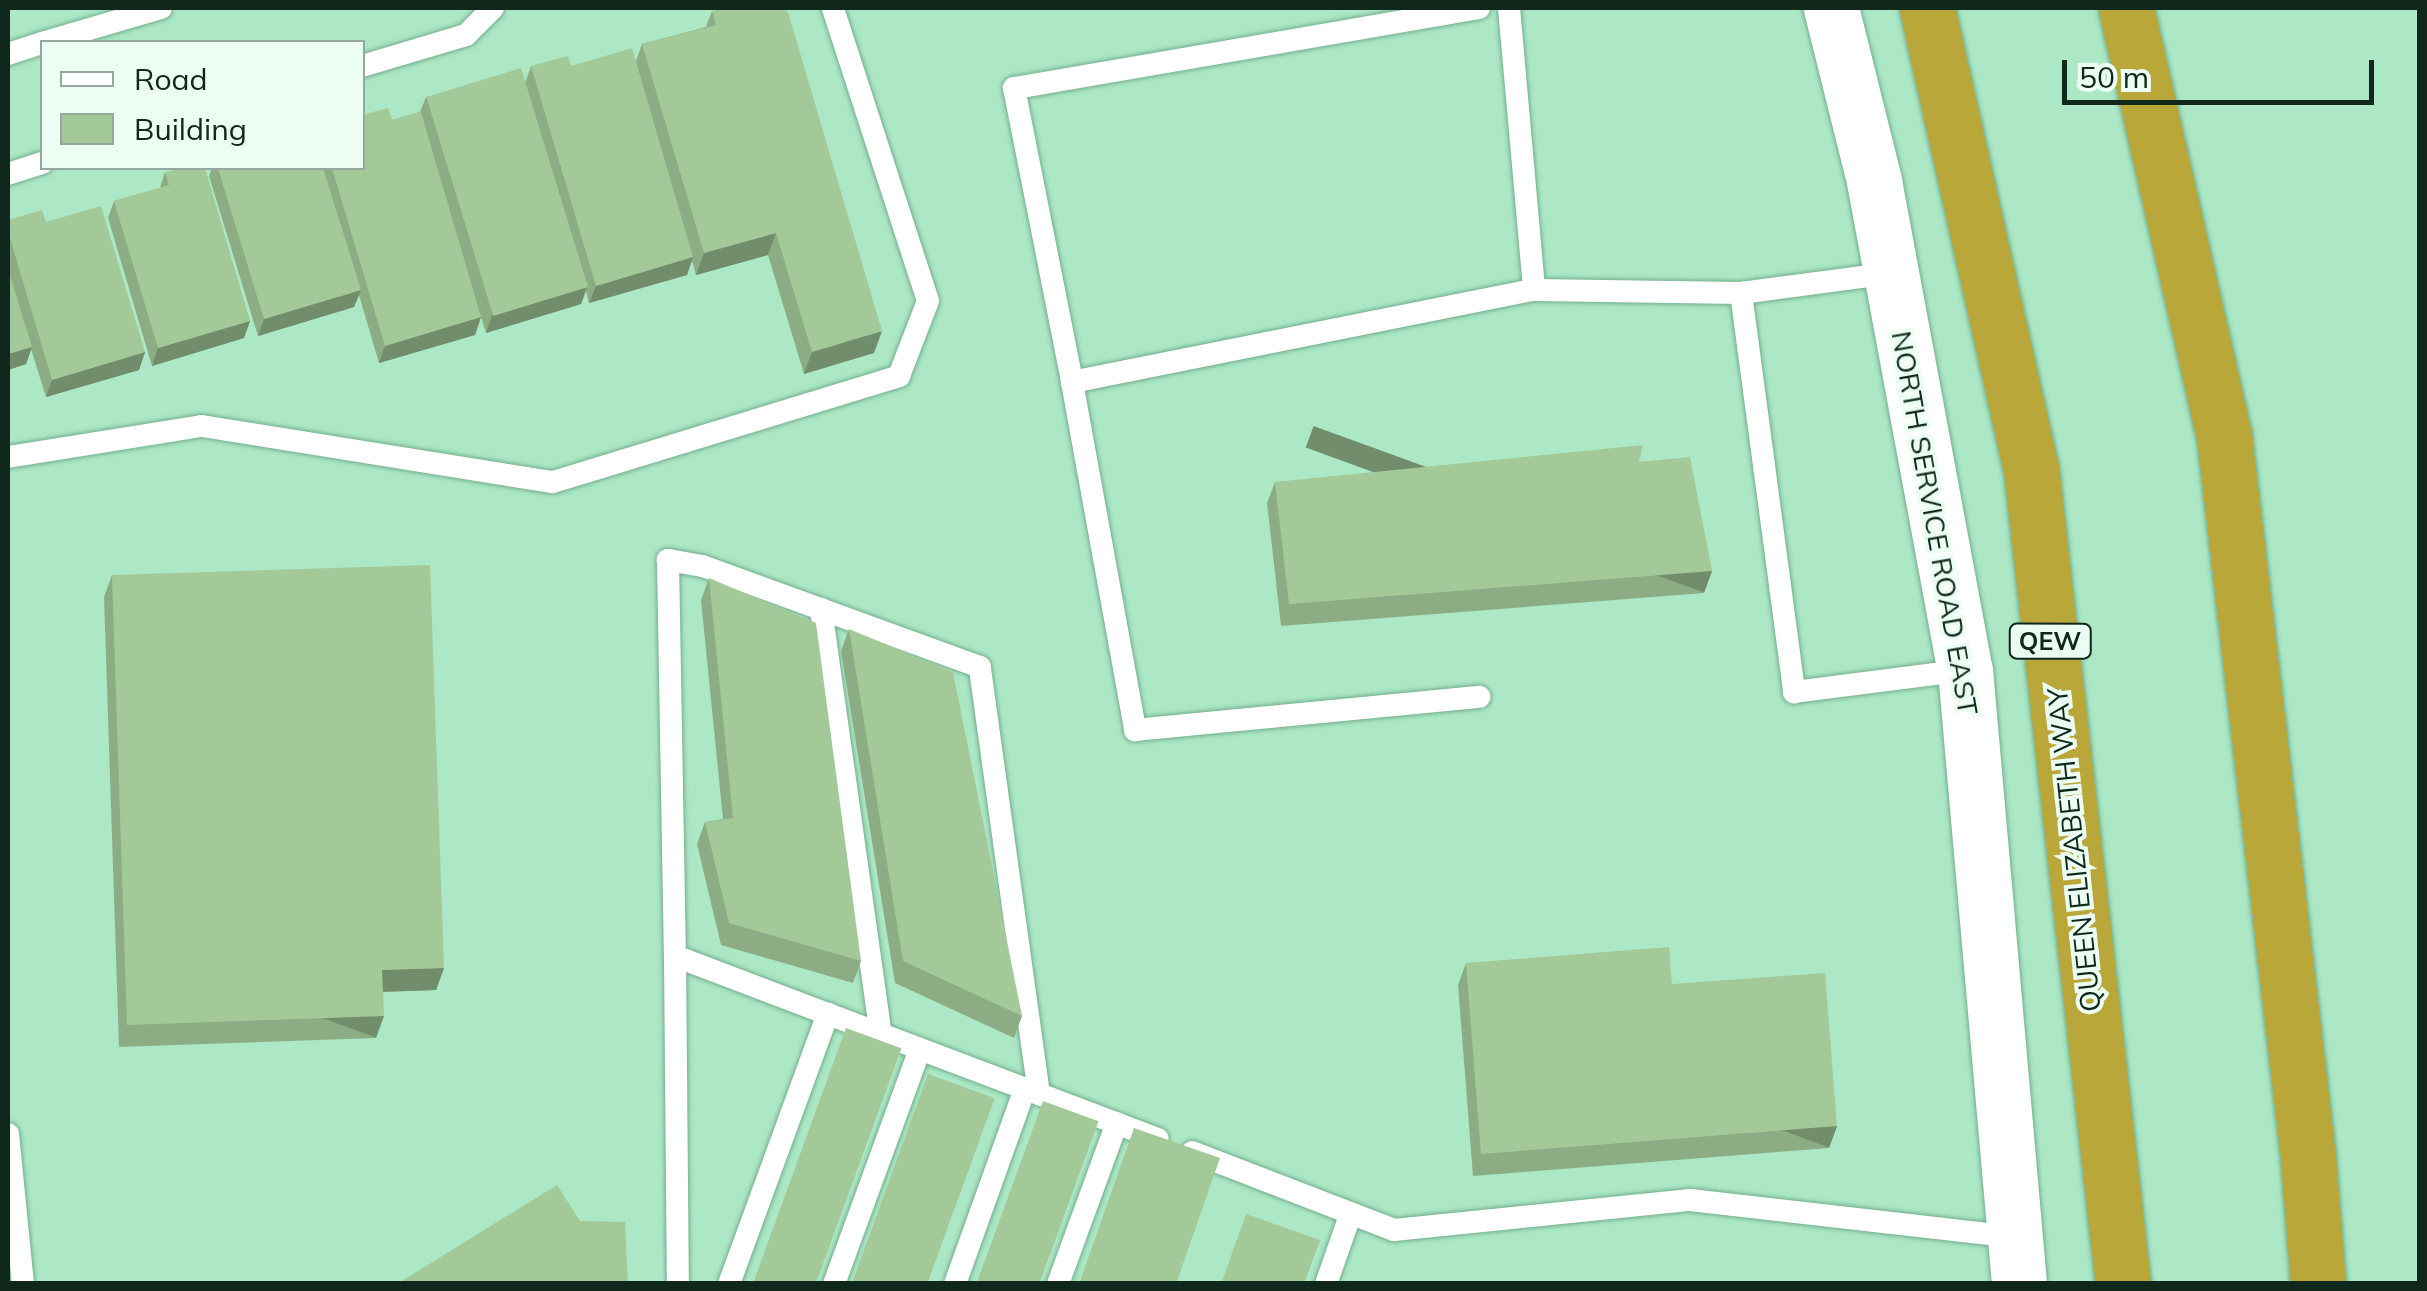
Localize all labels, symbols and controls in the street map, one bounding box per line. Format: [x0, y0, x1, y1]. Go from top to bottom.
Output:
legend [40, 40, 365, 170]
scale bar [2067, 40, 2380, 102]
text: 50 m [2079, 58, 2149, 96]
text: Road [134, 60, 208, 98]
text: Building [134, 110, 247, 148]
street label: NORTH SERVICE ROAD EAST [1885, 328, 1985, 718]
road number: QEW [2008, 621, 2092, 661]
street label: QUEEN ELIZABETH WAY [2040, 686, 2108, 1014]

